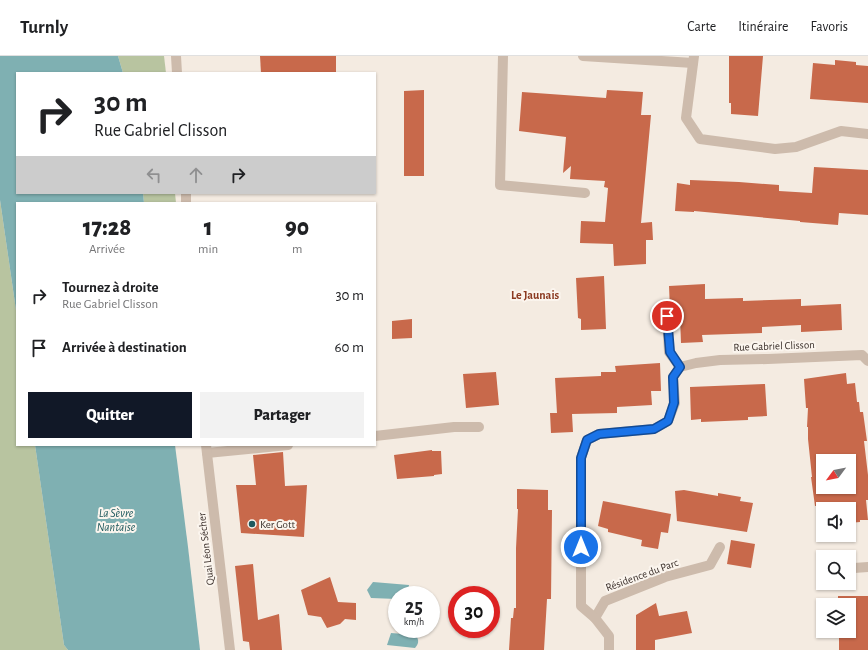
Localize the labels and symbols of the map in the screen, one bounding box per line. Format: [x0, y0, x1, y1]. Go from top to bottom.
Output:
district label: Le Jaunais [511, 289, 560, 301]
pin [650, 299, 684, 333]
street label: Rue Gabriel Clisson [733, 339, 815, 353]
north arrow [816, 454, 856, 494]
water label: La Sèvre Nantaise [97, 507, 136, 533]
street label: Quai Léon Sécher [196, 512, 216, 586]
marker: Ker Gott [247, 519, 257, 529]
place label: Ker Gott [260, 519, 295, 530]
position arrow [560, 526, 602, 568]
street label: Résidence du Parc [604, 557, 680, 593]
speed limit sign: 30 [448, 586, 500, 638]

